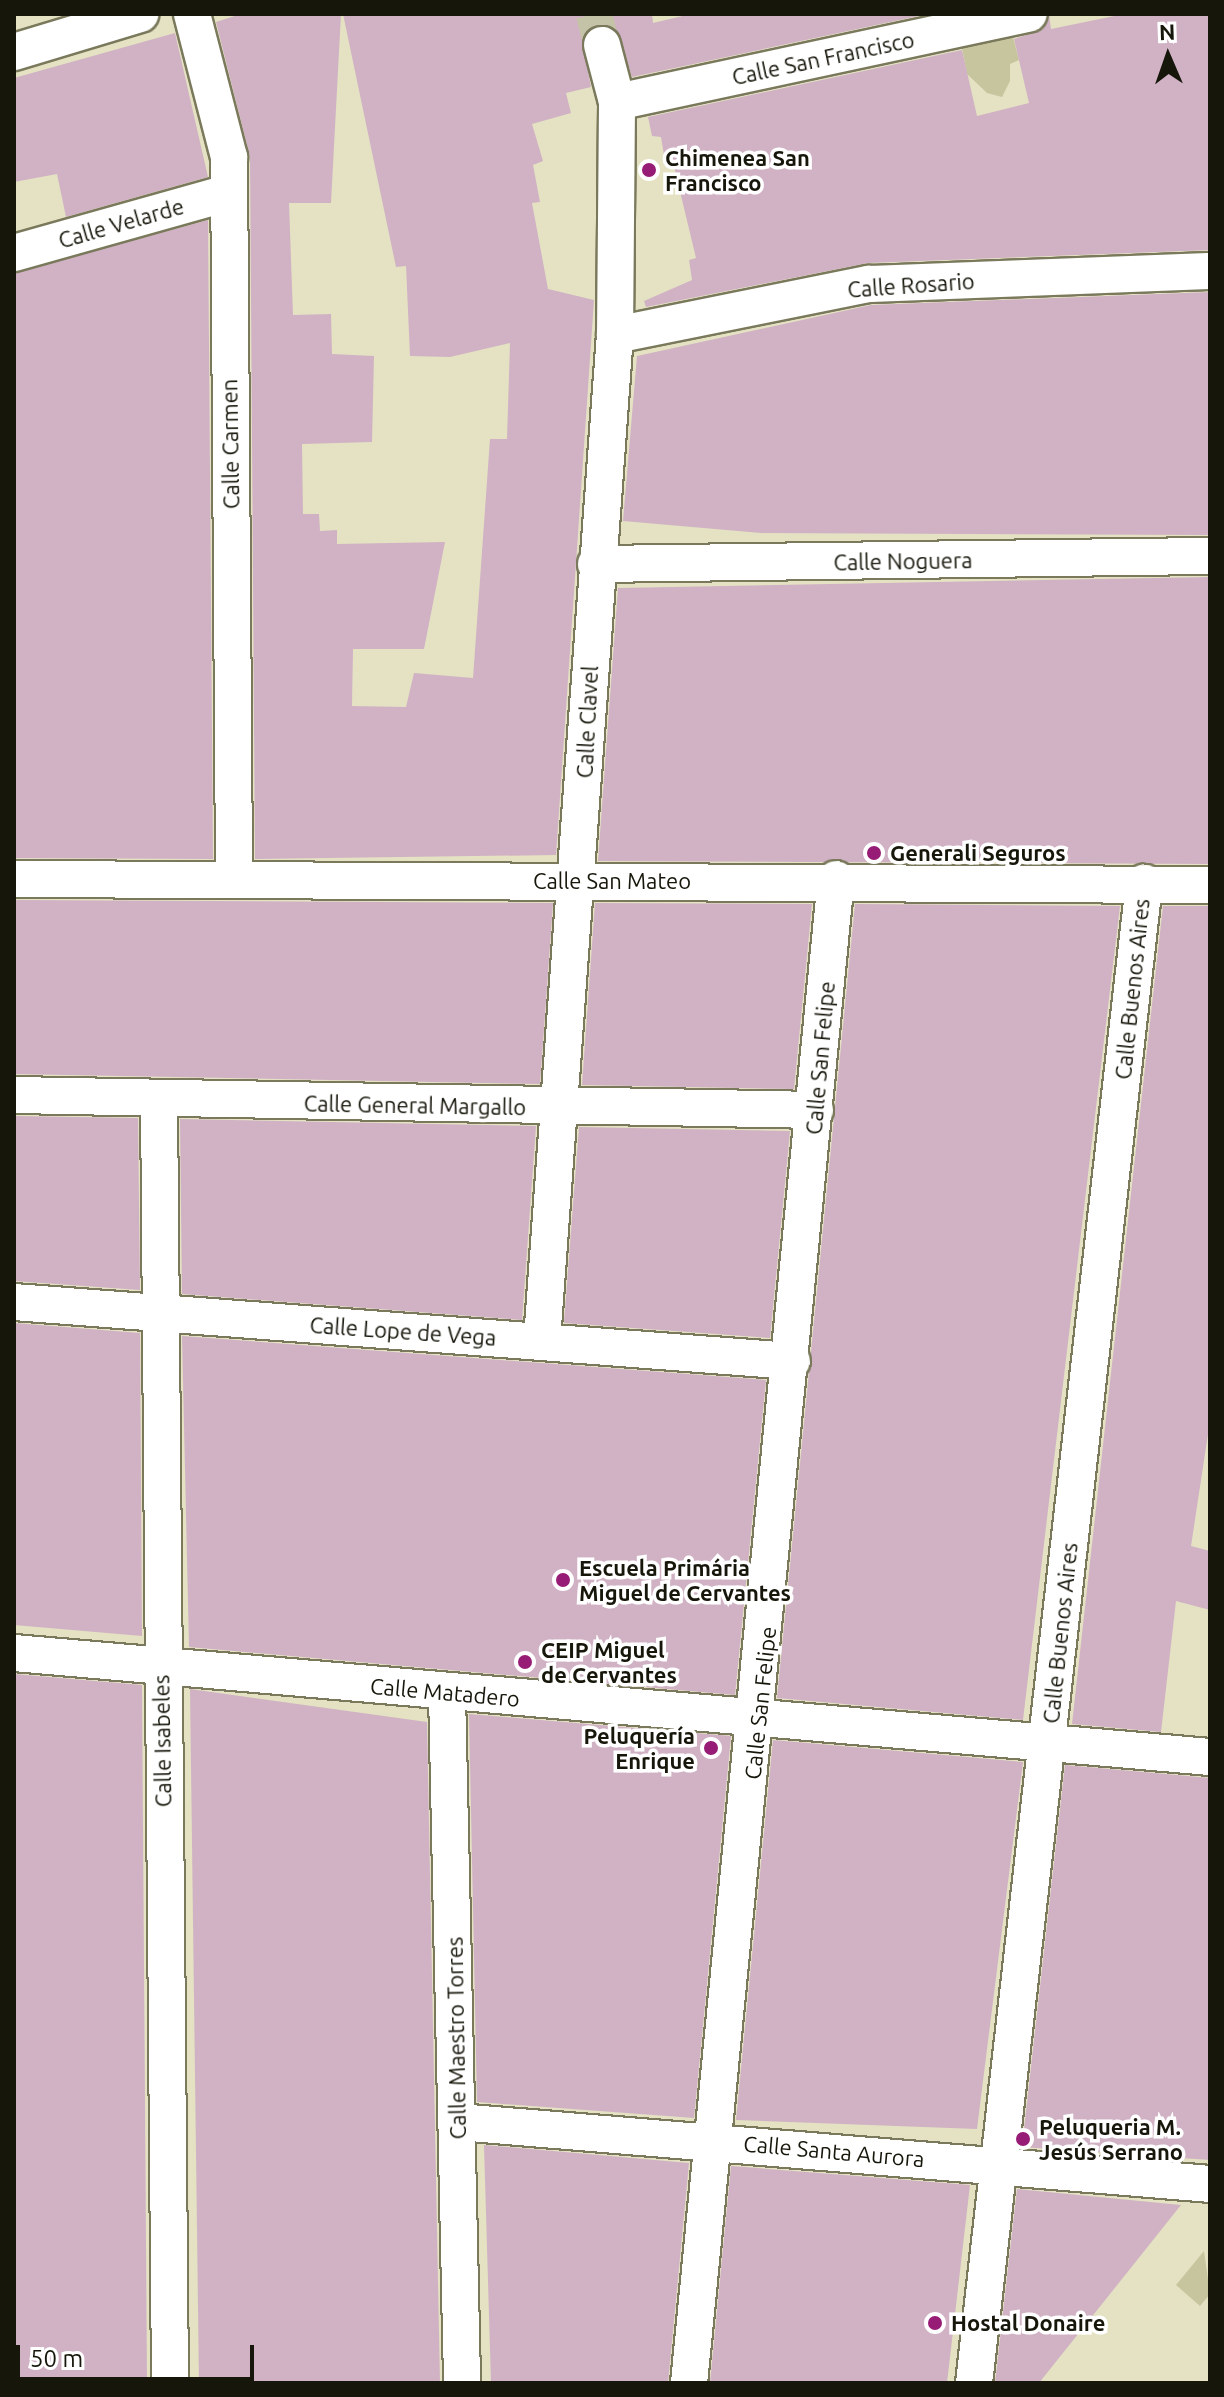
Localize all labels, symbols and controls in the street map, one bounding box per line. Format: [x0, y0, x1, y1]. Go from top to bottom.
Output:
north arrow [1128, 16, 1208, 96]
text: N [1158, 19, 1176, 44]
street label: Calle San Francisco [730, 26, 916, 90]
place label: Chimenea San Francisco [665, 144, 810, 196]
marker: Chimenea San Francisco [640, 161, 658, 179]
street label: Calle Velarde [55, 192, 187, 254]
street label: Calle Rosario [847, 267, 975, 303]
street label: Calle Carmen [216, 379, 244, 509]
street label: Calle Noguera [833, 547, 973, 575]
street label: Calle Clavel [571, 665, 603, 779]
place label: Generali Seguros [890, 840, 1066, 866]
marker: Generali Seguros [865, 844, 883, 862]
street label: Calle San Mateo [533, 868, 691, 894]
street label: Calle Buenos Aires [1109, 897, 1155, 1081]
street label: Calle San Felipe [800, 980, 840, 1136]
street label: Calle General Margallo [304, 1090, 526, 1120]
street label: Calle Lope de Vega [309, 1311, 497, 1351]
street label: Calle Buenos Aires [1037, 1541, 1083, 1725]
place label: Escuela Primária Miguel de Cervantes [579, 1554, 791, 1606]
marker: Escuela Primária Miguel de Cervantes [554, 1571, 572, 1589]
street label: Calle San Felipe [739, 1625, 781, 1781]
place label: CEIP Miguel de Cervantes [541, 1636, 677, 1688]
marker: CEIP Miguel de Cervantes [516, 1653, 534, 1671]
street label: Calle Matadero [369, 1672, 521, 1712]
street label: Calle Isabeles [148, 1675, 176, 1807]
place label: Peluquería Enrique [583, 1722, 695, 1774]
marker: Peluquería Enrique [702, 1739, 720, 1757]
street label: Calle Maestro Torres [441, 1936, 471, 2140]
place label: Peluqueria M. Jesús Serrano [1039, 2113, 1183, 2164]
street label: Calle Santa Aurora [742, 2130, 926, 2172]
marker: Peluqueria M. Jesús Serrano [1014, 2130, 1032, 2148]
place label: Hostal Donaire [951, 2310, 1105, 2336]
marker: Hostal Donaire [926, 2314, 944, 2332]
scale bar [20, 2329, 258, 2379]
text: 50 m [30, 2345, 83, 2372]

